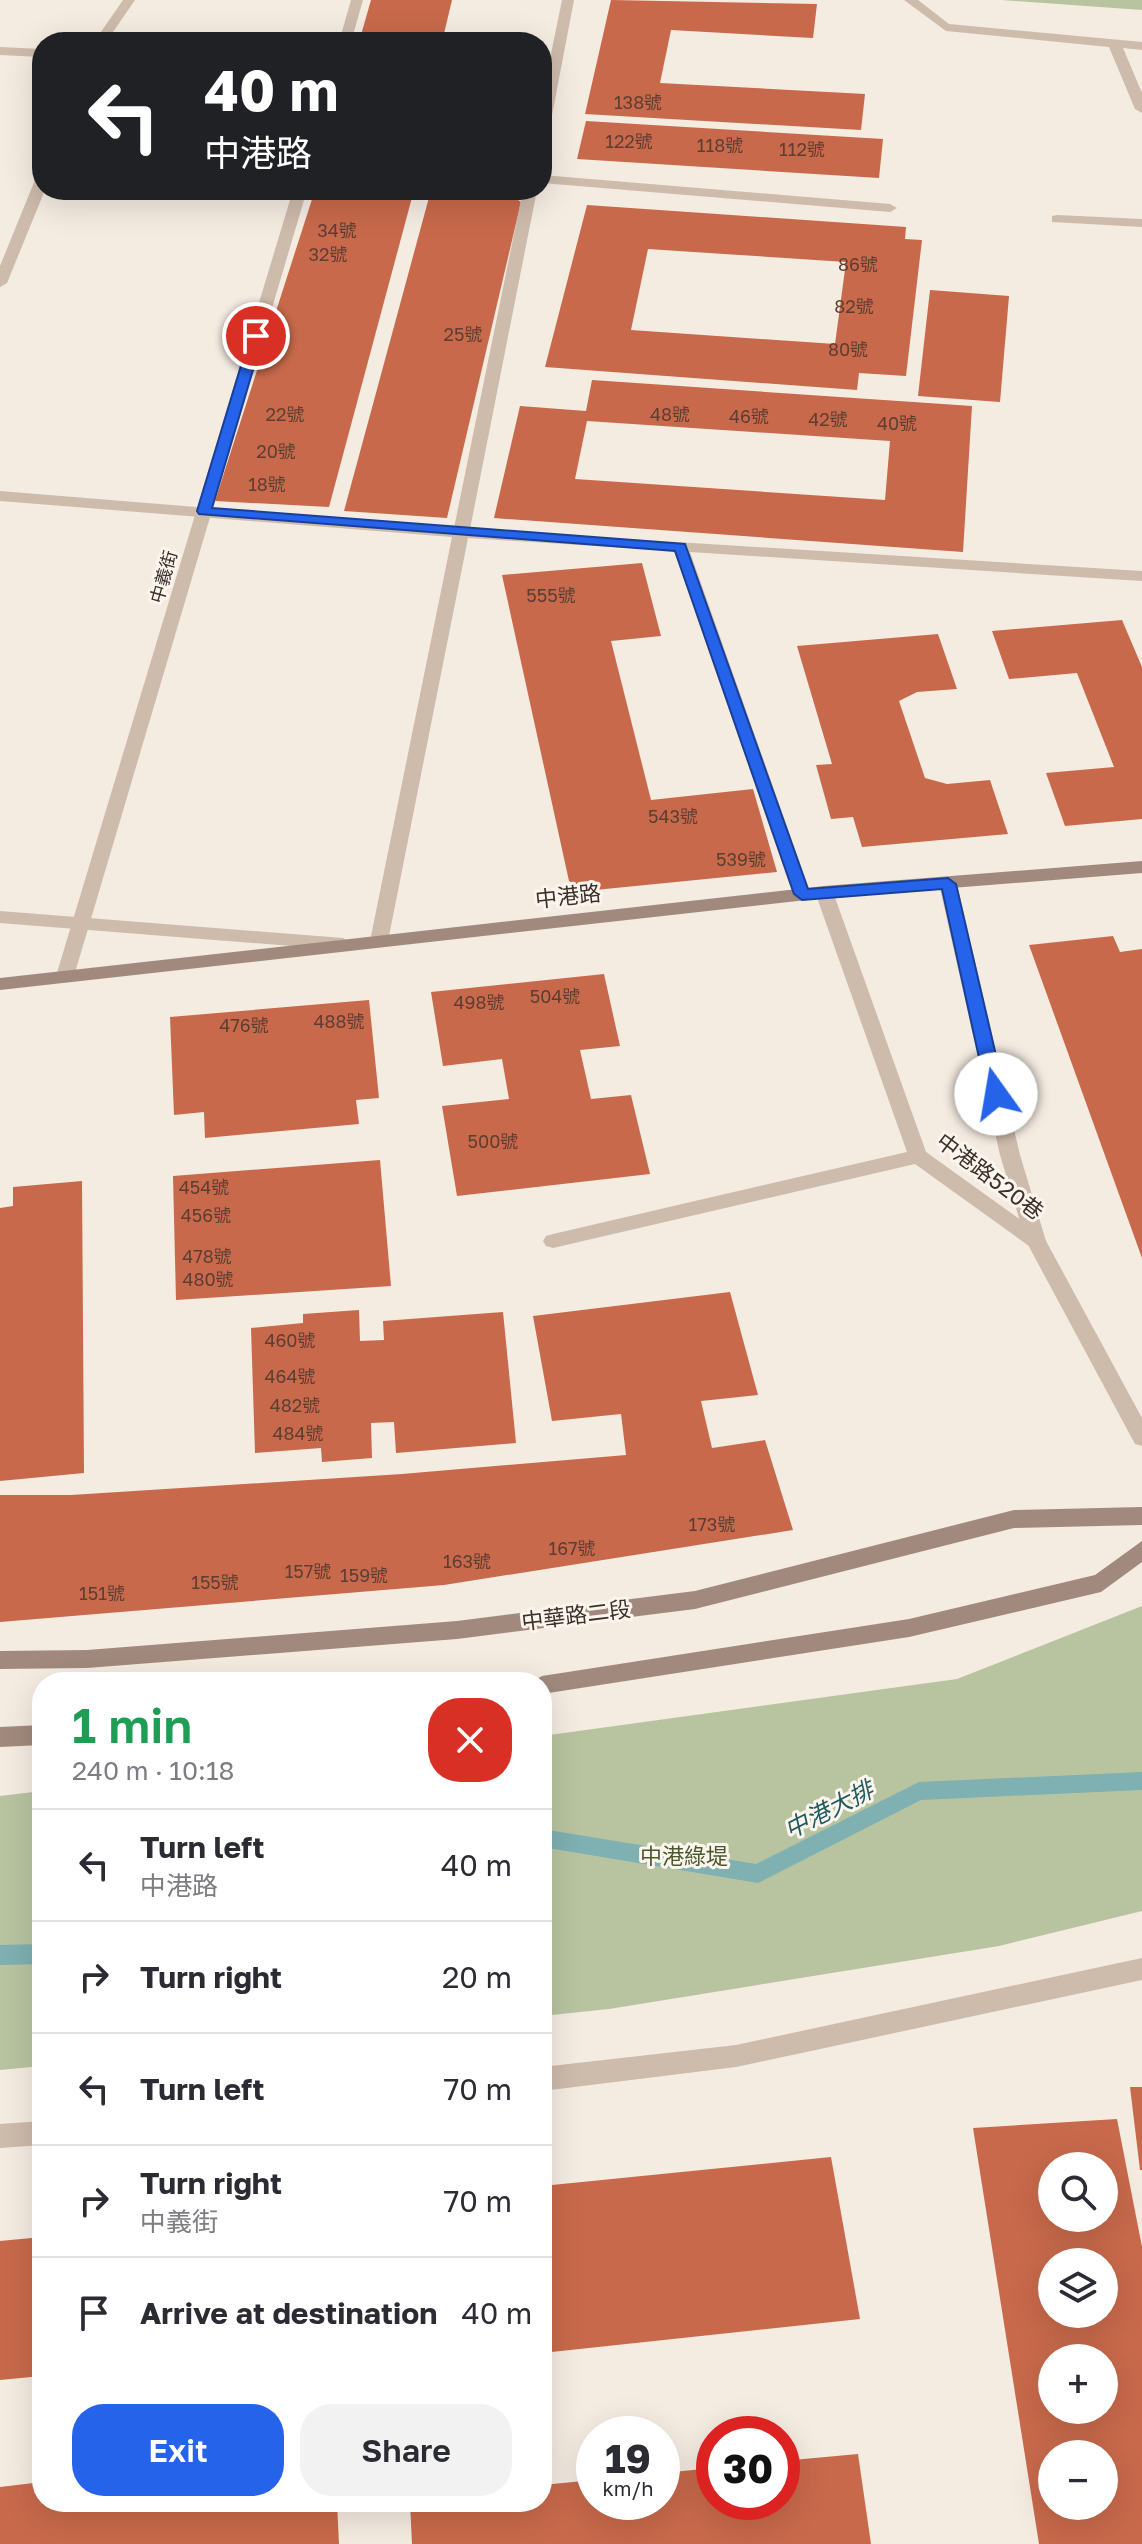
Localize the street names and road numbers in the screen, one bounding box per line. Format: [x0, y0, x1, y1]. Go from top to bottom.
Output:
street label: 中義街 [145, 548, 181, 606]
street label: 中港路 [534, 879, 602, 912]
street label: 中港路520巷 [931, 1127, 1049, 1225]
street label: 中華路二段 [520, 1594, 632, 1635]

